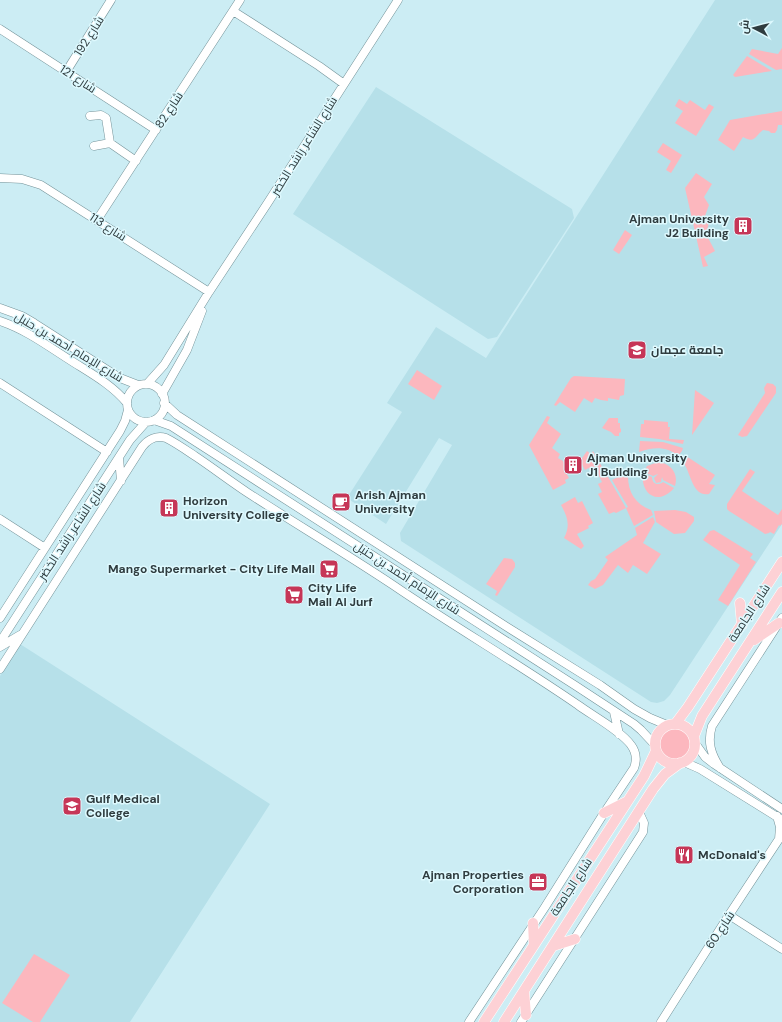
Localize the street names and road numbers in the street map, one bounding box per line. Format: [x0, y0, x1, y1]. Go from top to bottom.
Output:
street label: شارع 192 [70, 13, 108, 59]
street label: شارع 121 [57, 61, 100, 97]
street label: شارع 82 [151, 89, 187, 131]
street label: شارع الشاعر راشد الخضر [267, 93, 341, 199]
street label: شارع 113 [86, 209, 130, 245]
street label: شارع الإمام أحمد بن حنبل [12, 308, 126, 386]
street label: شارع الشاعر راشد الخضر [34, 479, 110, 584]
street label: شارع الإمام أحمد بن حنبل [351, 538, 463, 618]
street label: شارع الجامعة [724, 581, 774, 645]
street label: شارع الجامعة [546, 855, 596, 919]
street label: شارع 60 [702, 908, 738, 952]

